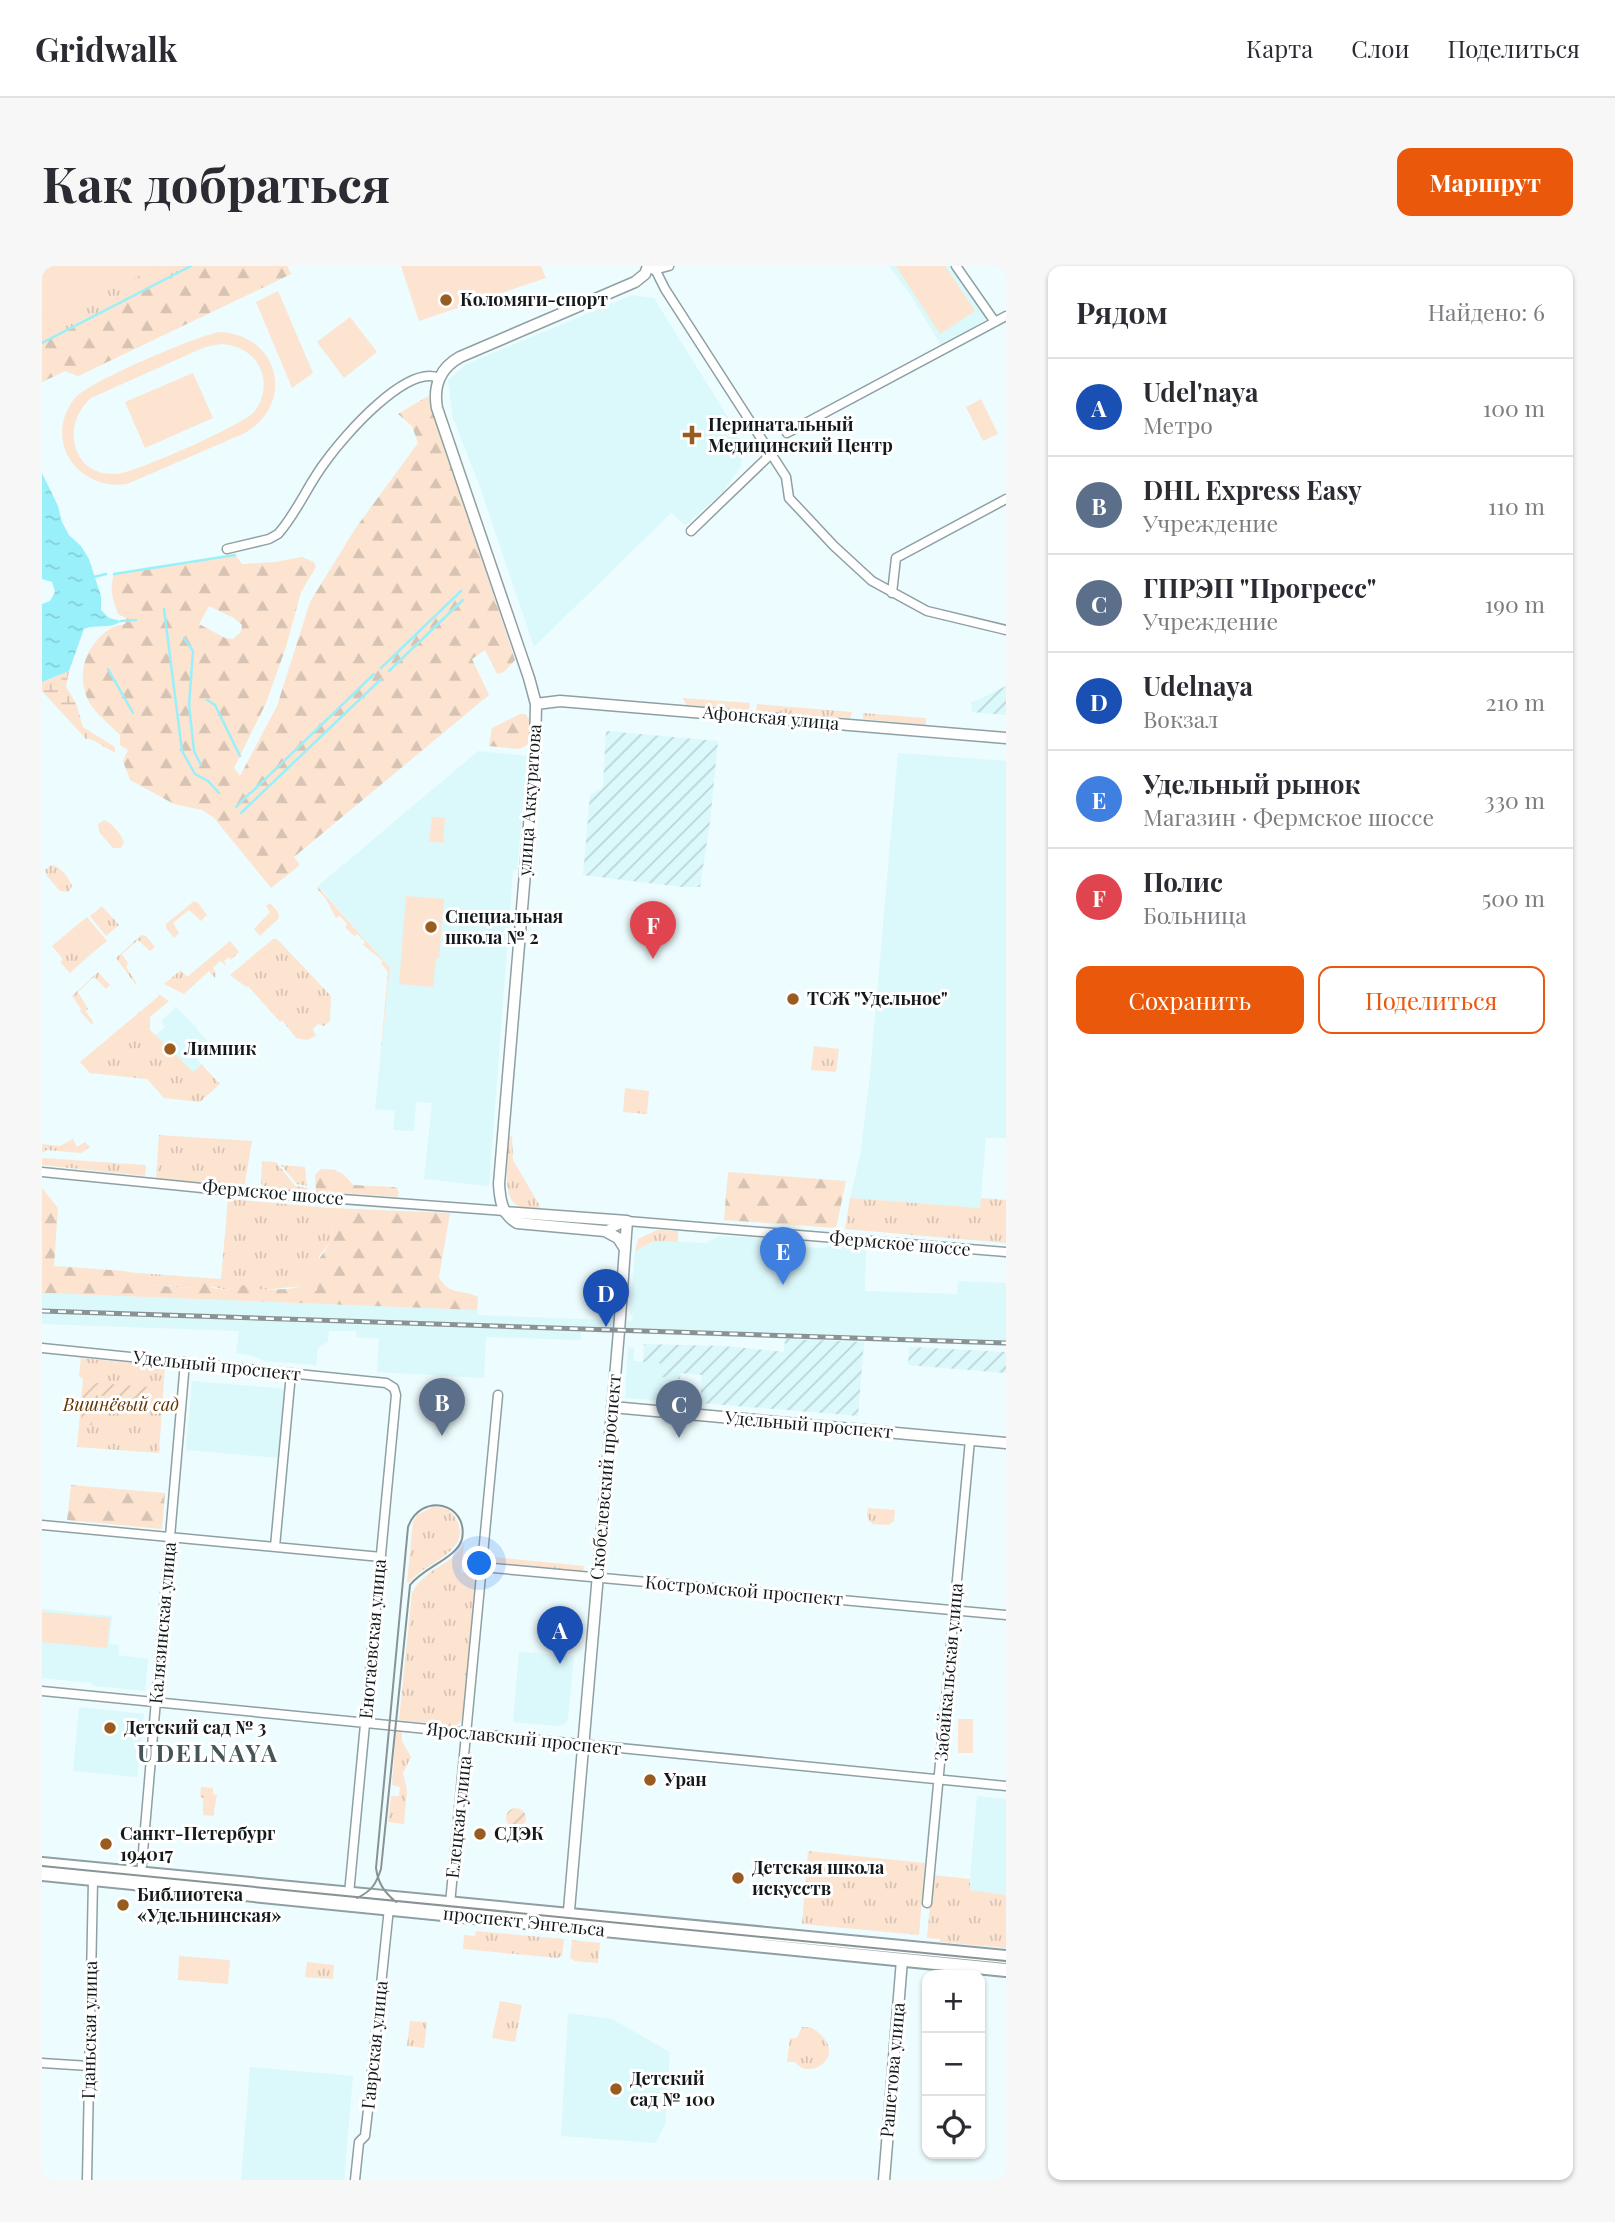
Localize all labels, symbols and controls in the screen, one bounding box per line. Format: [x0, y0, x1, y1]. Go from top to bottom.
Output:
text: Gridwalk [35, 26, 177, 70]
text: Карта [1246, 32, 1313, 64]
text: Слои [1351, 32, 1410, 64]
text: Поделиться [1448, 32, 1580, 64]
button: Маршрут [1397, 148, 1573, 216]
text: Как добраться [42, 150, 390, 215]
place label: Коломяги-спорт [460, 287, 608, 311]
marker: Коломяги-спорт [438, 292, 454, 308]
text: Рядом [1076, 292, 1168, 332]
text: Найдено: 6 [1428, 296, 1545, 327]
text: Udel'naya [1143, 374, 1258, 409]
text: A [1091, 392, 1107, 423]
text: 100 m [1483, 392, 1545, 423]
text: Метро [1143, 409, 1213, 440]
place label: Перинатальный Медицинский Центр [708, 412, 893, 457]
marker: Перинатальный Медицинский Центр [682, 425, 702, 445]
text: DHL Express Easy [1143, 472, 1362, 507]
text: B [1091, 490, 1107, 521]
text: 110 m [1488, 490, 1545, 521]
text: Учреждение [1143, 507, 1278, 538]
text: ГПРЭП "Прогресс" [1143, 570, 1376, 605]
text: C [1091, 588, 1107, 619]
text: 190 m [1485, 588, 1545, 619]
text: Учреждение [1143, 605, 1278, 636]
text: Udelnaya [1143, 668, 1253, 703]
text: D [1090, 686, 1108, 717]
text: 210 m [1486, 686, 1545, 717]
street label: Афонская улица [701, 699, 840, 735]
text: Вокзал [1143, 703, 1218, 734]
street label: улица Аккуратова [512, 723, 546, 878]
text: Удельный рынок [1143, 766, 1360, 801]
text: E [1092, 784, 1106, 815]
text: 330 m [1484, 784, 1545, 815]
text: Магазин · Фермское шоссе [1143, 801, 1434, 832]
text: Полис [1143, 864, 1223, 899]
text: F [1092, 882, 1106, 913]
text: 500 m [1482, 882, 1545, 913]
text: Больница [1143, 899, 1247, 930]
pin: F [630, 901, 676, 959]
place label: Специальная школа № 2 [445, 904, 563, 949]
marker: Специальная школа № 2 [423, 919, 439, 935]
button: Сохранить [1076, 966, 1304, 1034]
button: Поделиться [1318, 966, 1545, 1034]
place label: ТСЖ "Удельное" [807, 986, 948, 1010]
marker: ТСЖ "Удельное" [785, 991, 801, 1007]
place label: Лимпик [183, 1036, 256, 1060]
marker: Лимпик [162, 1041, 178, 1057]
street label: Фермское шоссе [202, 1174, 345, 1210]
street label: Фермское шоссе [829, 1225, 972, 1261]
pin: E [760, 1227, 806, 1285]
pin: D [583, 1269, 629, 1327]
street label: Удельный проспект [131, 1344, 302, 1386]
street label: Скобелевский проспект [584, 1373, 626, 1581]
pin: B [419, 1378, 465, 1436]
pin: C [656, 1380, 702, 1438]
park label: Вишнёвый сад [62, 1392, 179, 1416]
street label: Удельный проспект [723, 1405, 894, 1443]
street label: Калязинская улица [143, 1541, 181, 1705]
your location [462, 1546, 496, 1580]
street label: Енотаевская улица [353, 1558, 391, 1720]
street label: Костромской проспект [644, 1569, 844, 1611]
street label: Забайкальская улица [928, 1582, 968, 1762]
pin: A [537, 1606, 583, 1664]
place label: Детский сад № 3 [124, 1715, 267, 1739]
street label: Ярославский проспект [425, 1716, 623, 1760]
marker: Детский сад № 3 [102, 1720, 118, 1736]
district label: UDELNAYA [137, 1736, 279, 1768]
street label: Елецкая улица [440, 1754, 476, 1879]
place label: Уран [663, 1767, 707, 1791]
marker: Уран [642, 1772, 658, 1788]
place label: Санкт-Петербург 194017 [120, 1821, 276, 1866]
place label: СДЭК [494, 1821, 544, 1845]
marker: СДЭК [472, 1826, 488, 1842]
marker: Санкт-Петербург 194017 [98, 1836, 114, 1852]
place label: Детская школа искусств [752, 1855, 885, 1900]
marker: Детская школа искусств [730, 1870, 746, 1886]
place label: Библиотека «Удельнинская» [137, 1882, 282, 1927]
marker: Библиотека «Удельнинская» [115, 1897, 131, 1913]
street label: проспект Энгельса [442, 1901, 606, 1941]
street label: Гданьская улица [76, 1961, 102, 2099]
map controls [922, 1970, 985, 2159]
button: + [922, 1970, 985, 2033]
street label: Гаврская улица [355, 1979, 393, 2110]
street label: Рашетова улица [874, 2001, 910, 2138]
button: − [922, 2033, 985, 2096]
place label: Детский сад № 100 [630, 2066, 715, 2111]
marker: Детский сад № 100 [608, 2081, 624, 2097]
button: locate [922, 2096, 985, 2159]

